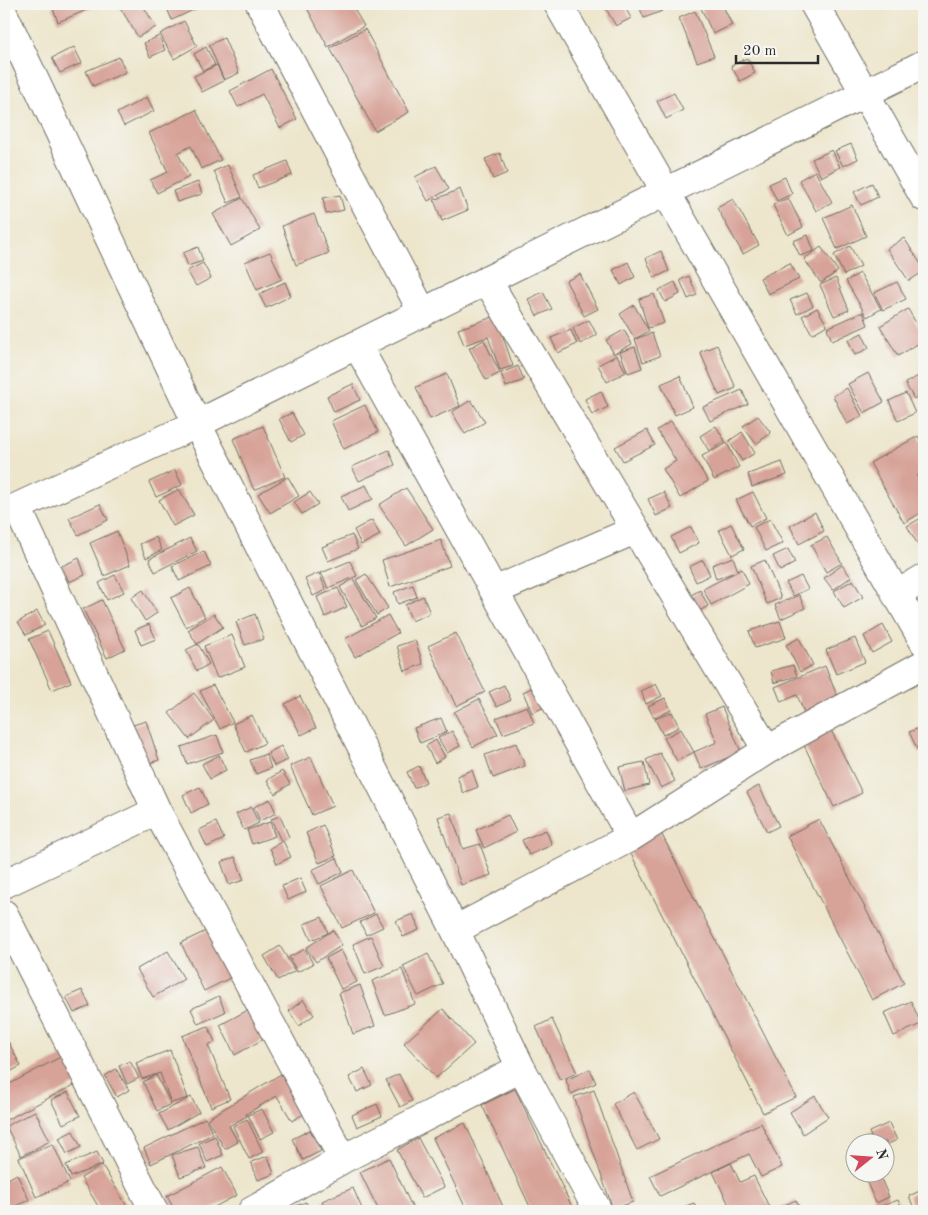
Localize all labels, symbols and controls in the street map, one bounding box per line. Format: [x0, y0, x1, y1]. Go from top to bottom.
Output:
scale bar [736, 32, 818, 64]
text: 20 m [743, 44, 777, 59]
north arrow [846, 1132, 896, 1182]
text: N [873, 1147, 890, 1162]

